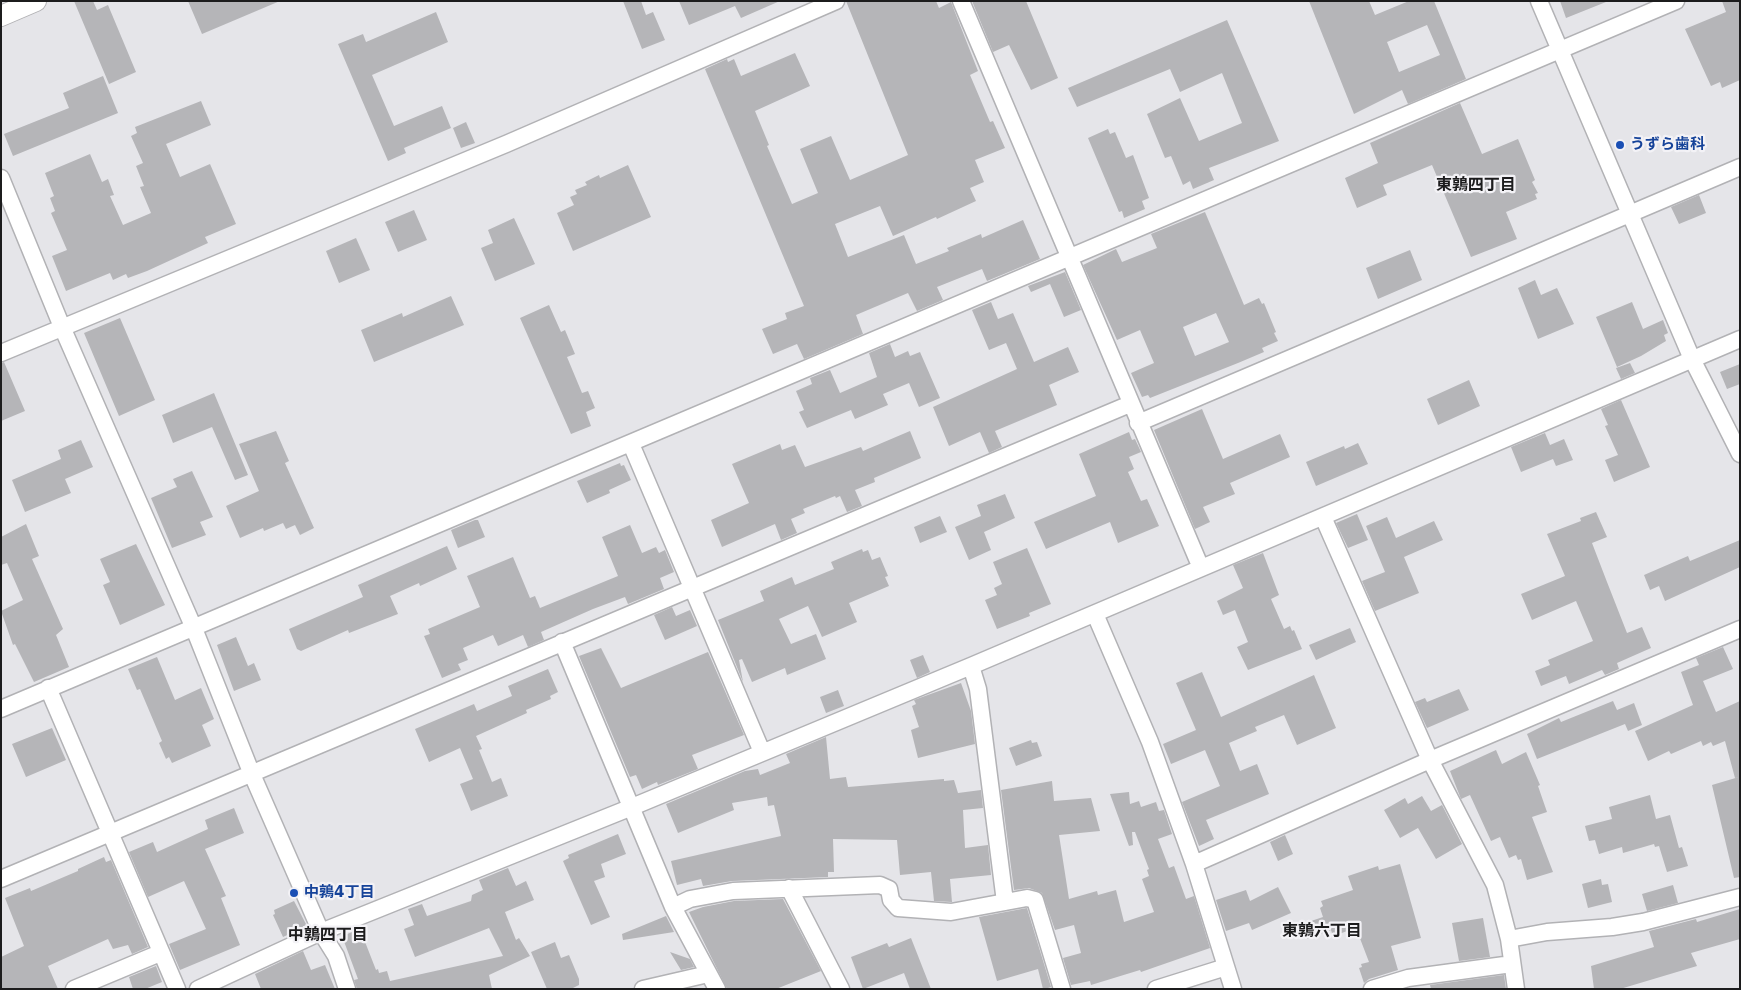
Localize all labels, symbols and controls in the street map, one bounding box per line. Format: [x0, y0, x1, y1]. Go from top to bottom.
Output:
place label: うずら歯科 [1630, 136, 1705, 154]
marker: うずら歯科 [1614, 139, 1626, 151]
district label: 東鶉四丁目 [1436, 176, 1516, 196]
place label: 中鶉4丁目 [304, 884, 374, 902]
marker: 中鶉4丁目 [288, 887, 300, 899]
district label: 東鶉六丁目 [1282, 922, 1362, 942]
district label: 中鶉四丁目 [288, 926, 368, 946]

